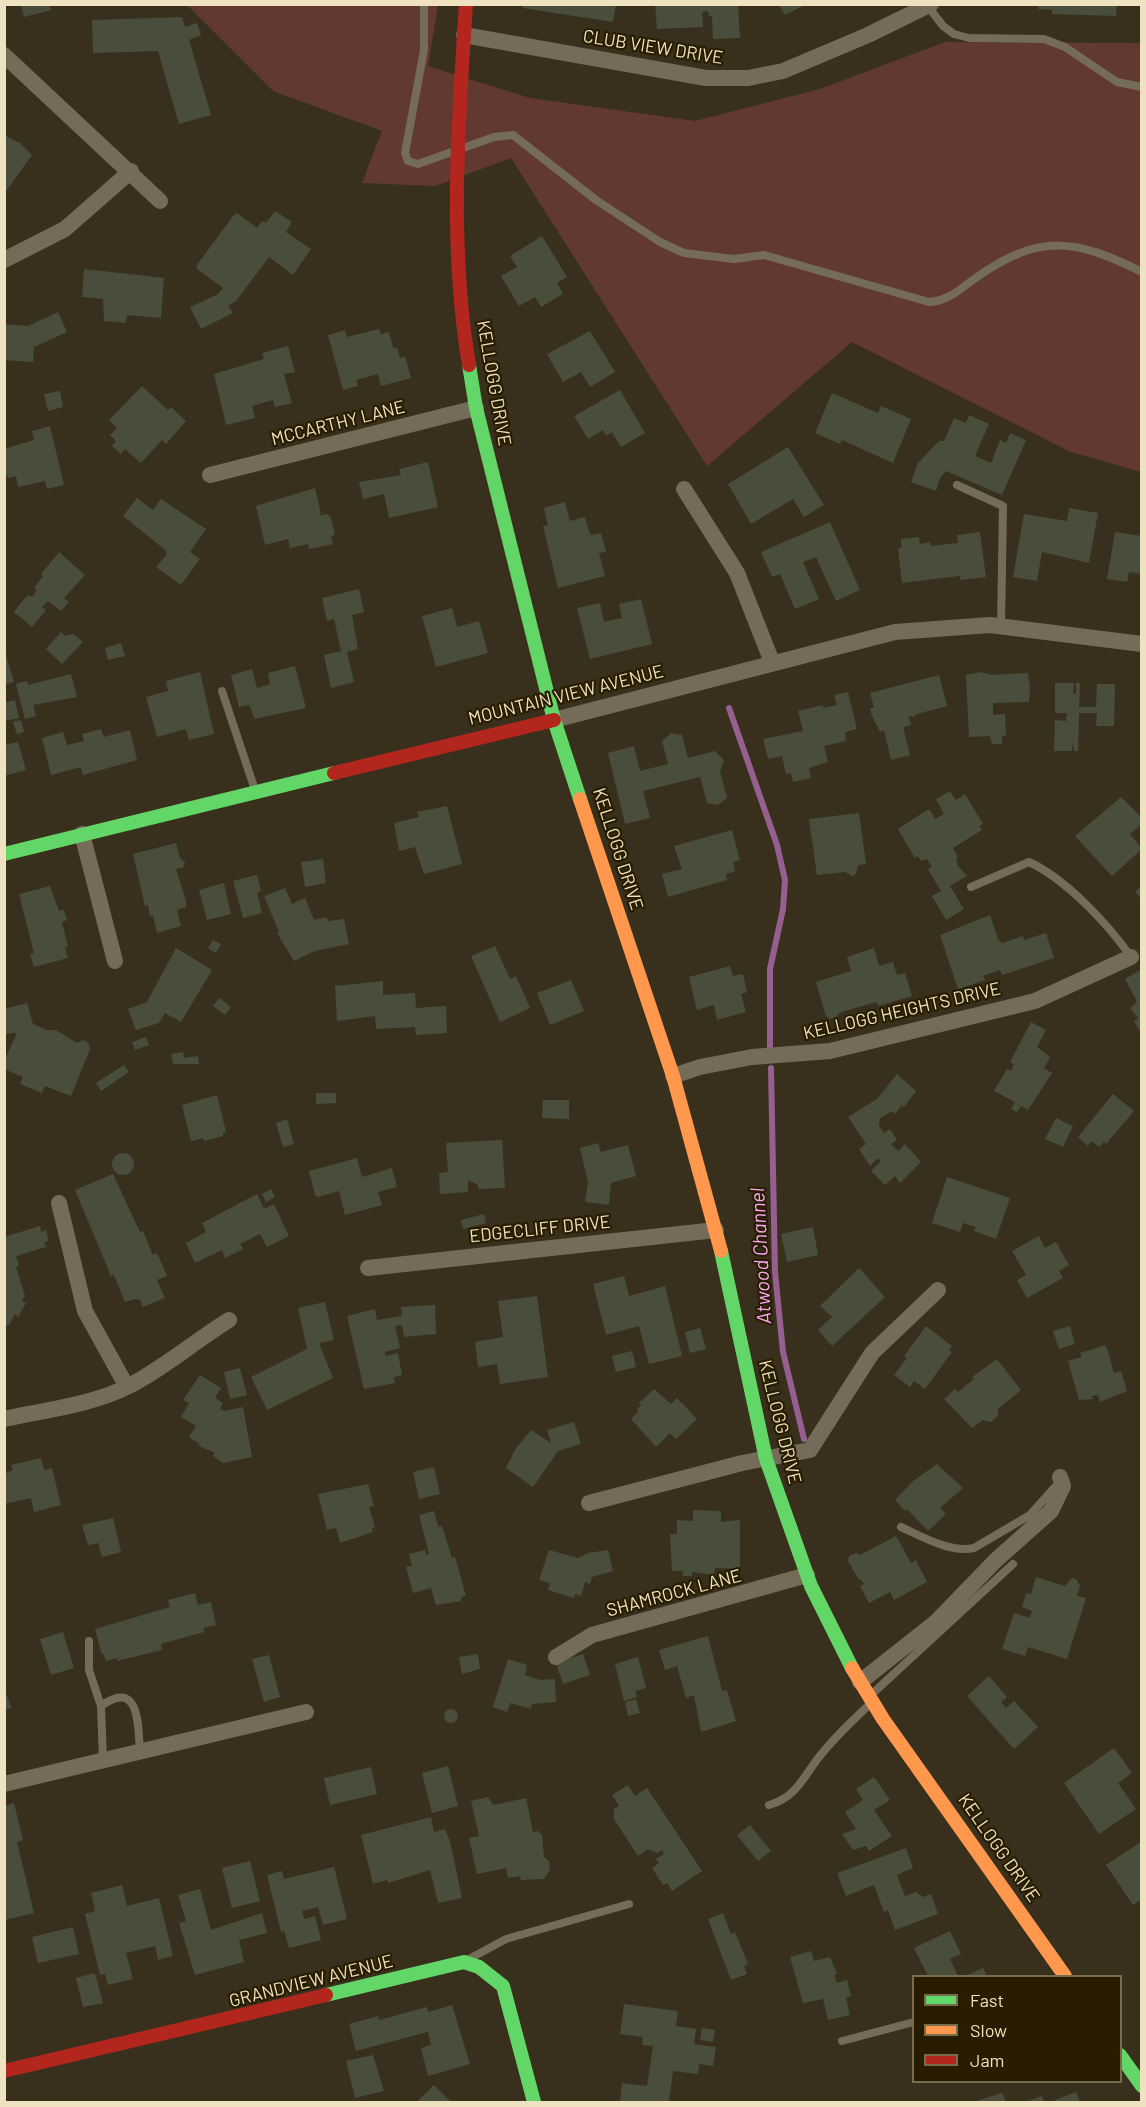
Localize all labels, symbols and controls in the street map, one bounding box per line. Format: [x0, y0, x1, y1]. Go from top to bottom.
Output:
street label: CLUB VIEW DRIVE [581, 25, 725, 69]
street label: KELLOGG DRIVE [472, 318, 516, 448]
street label: MCCARTHY LANE [269, 396, 407, 450]
street label: MOUNTAIN VIEW AVENUE [466, 660, 666, 730]
street label: KELLOGG DRIVE [588, 785, 648, 913]
street label: KELLOGG HEIGHTS DRIVE [801, 978, 1003, 1044]
water label: Atwood Channel [745, 1187, 777, 1325]
street label: EDGECLIFF DRIVE [468, 1211, 612, 1247]
street label: KELLOGG DRIVE [754, 1358, 806, 1486]
street label: SHAMROCK LANE [604, 1565, 744, 1621]
street label: KELLOGG DRIVE [954, 1790, 1044, 1906]
street label: GRANDVIEW AVENUE [227, 1950, 395, 2012]
legend [912, 1975, 1122, 2083]
text: Fast [970, 1989, 1004, 2011]
text: Slow [970, 2019, 1007, 2041]
text: Jam [970, 2049, 1004, 2071]

